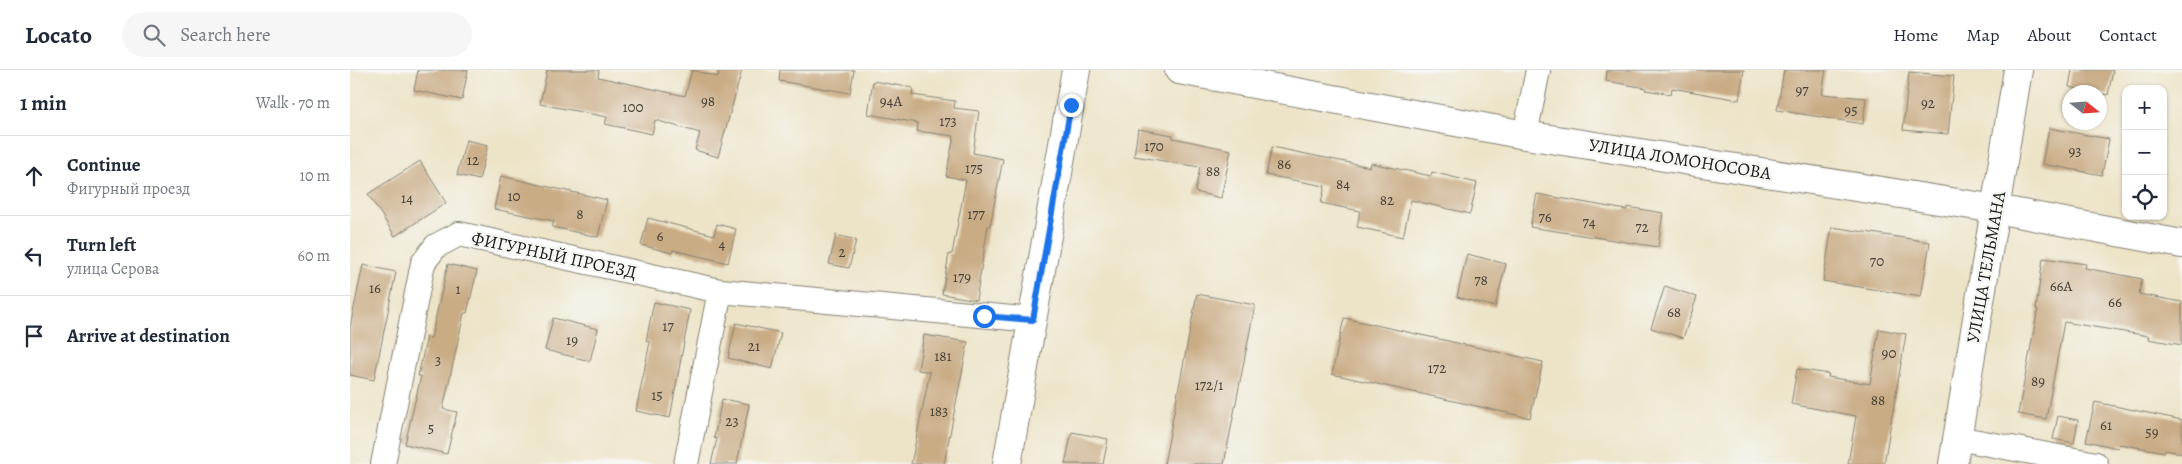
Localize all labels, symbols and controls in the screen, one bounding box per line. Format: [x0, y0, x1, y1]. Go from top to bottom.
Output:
search box [122, 12, 472, 57]
text: Locato [25, 19, 92, 51]
icon: search [140, 21, 168, 49]
text: Search here [180, 22, 271, 48]
text: Home [1893, 23, 1938, 47]
text: Map [1966, 23, 1999, 47]
text: About [2027, 23, 2071, 47]
text: Contact [2099, 23, 2157, 47]
house number: 97 [1795, 80, 1809, 100]
north arrow [2062, 85, 2107, 130]
map controls [2122, 85, 2167, 220]
button: + [2122, 85, 2167, 130]
text: 1 min [20, 89, 67, 117]
house number: 98 [701, 91, 715, 111]
house number: 94А [880, 91, 902, 111]
text: Walk · 70 m [256, 92, 330, 114]
house number: 92 [1921, 93, 1935, 113]
route end [1060, 94, 1083, 117]
house number: 100 [622, 97, 644, 117]
house number: 95 [1844, 100, 1858, 120]
house number: 173 [939, 111, 957, 131]
button: − [2122, 130, 2167, 175]
street label: УЛИЦА ЛОМОНОСОВА [1587, 133, 1773, 185]
house number: 170 [1144, 136, 1164, 156]
house number: 93 [2068, 141, 2082, 161]
house number: 12 [467, 150, 479, 170]
text: Continue [67, 152, 141, 178]
house number: 86 [1277, 154, 1291, 174]
house number: 175 [965, 158, 983, 178]
house number: 88 [1206, 161, 1220, 181]
icon: ahead [20, 162, 48, 190]
text: 10 m [300, 165, 330, 187]
house number: 84 [1336, 174, 1350, 194]
button: locate [2122, 175, 2167, 220]
text: Фигурный проезд [67, 178, 190, 200]
house number: 10 [507, 186, 521, 206]
house number: 14 [401, 188, 413, 208]
street label: УЛИЦА ТЕЛЬМАНА [1961, 189, 2011, 345]
house number: 82 [1380, 190, 1394, 210]
house number: 8 [576, 204, 584, 224]
house number: 177 [967, 204, 986, 224]
house number: 76 [1538, 207, 1552, 227]
house number: 74 [1582, 212, 1596, 232]
house number: 72 [1635, 217, 1649, 237]
street label: ФИГУРНЫЙ ПРОЕЗД [469, 226, 639, 284]
house number: 6 [657, 226, 664, 246]
text: Turn left [67, 232, 136, 258]
house number: 4 [719, 234, 726, 254]
icon: left [20, 242, 48, 270]
house number: 2 [838, 242, 846, 262]
text: 60 m [298, 245, 330, 267]
house number: 70 [1870, 251, 1884, 271]
text: улица Серова [67, 258, 160, 280]
house number: 179 [953, 267, 971, 287]
house number: 78 [1474, 270, 1488, 290]
house number: 66А [2050, 276, 2073, 296]
house number: 16 [369, 278, 381, 298]
house number: 1 [455, 279, 461, 299]
house number: 66 [2108, 292, 2122, 312]
house number: 68 [1667, 302, 1681, 322]
route start [973, 305, 996, 328]
house number: 17 [662, 316, 674, 336]
icon: arrive [20, 322, 48, 350]
text: Arrive at destination [67, 323, 230, 349]
house number: 19 [566, 330, 578, 350]
house number: 21 [748, 336, 760, 356]
house number: 90 [1882, 343, 1896, 363]
house number: 181 [934, 346, 952, 366]
house number: 3 [435, 350, 441, 370]
house number: 172 [1428, 358, 1446, 378]
house number: 89 [2031, 371, 2045, 391]
house number: 172/1 [1195, 375, 1223, 395]
house number: 15 [651, 385, 663, 405]
house number: 88 [1871, 390, 1885, 410]
house number: 183 [930, 401, 948, 421]
house number: 23 [725, 411, 739, 431]
house number: 61 [2100, 415, 2112, 435]
house number: 5 [428, 418, 434, 438]
house number: 59 [2145, 422, 2159, 442]

